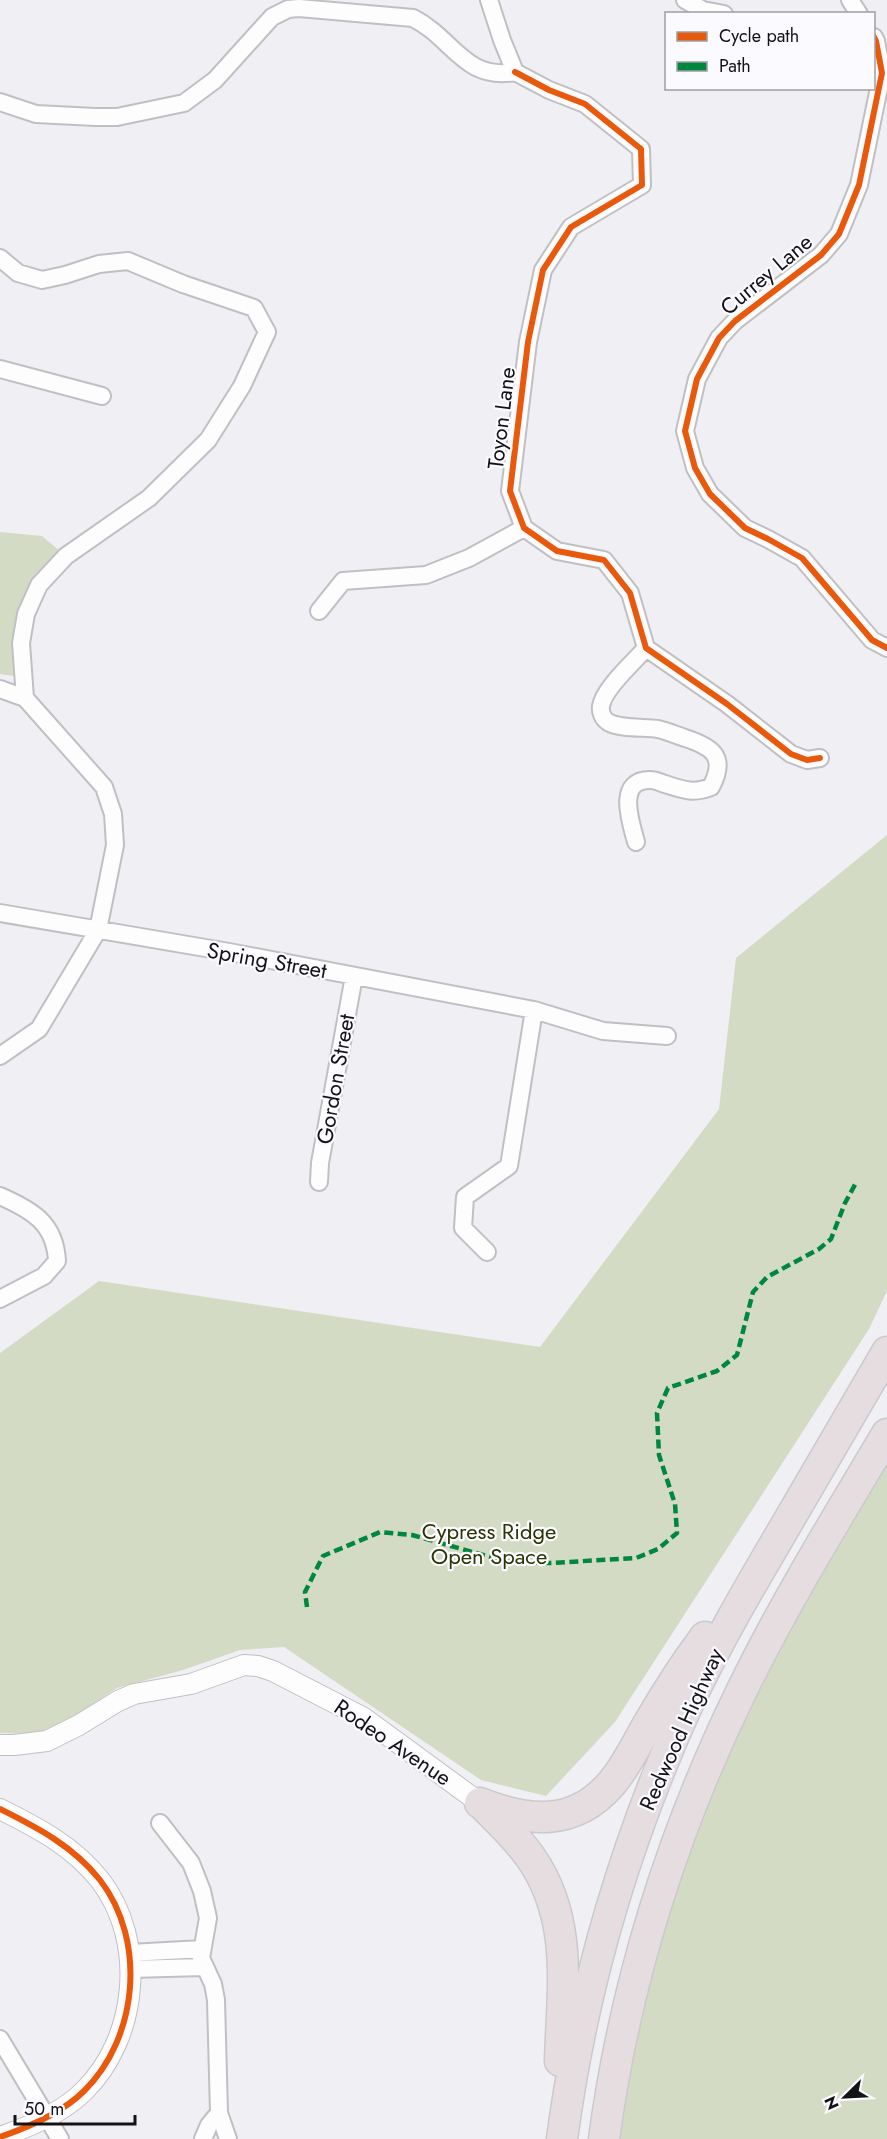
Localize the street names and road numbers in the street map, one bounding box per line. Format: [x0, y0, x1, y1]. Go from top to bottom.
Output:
street label: Currey Lane [713, 226, 819, 322]
street label: Toyon Lane [479, 365, 523, 471]
street label: Spring Street [205, 934, 330, 986]
street label: Gordon Street [308, 1011, 362, 1147]
street label: Redwood Highway [631, 1642, 731, 1815]
street label: Rodeo Avenue [328, 1691, 458, 1793]

